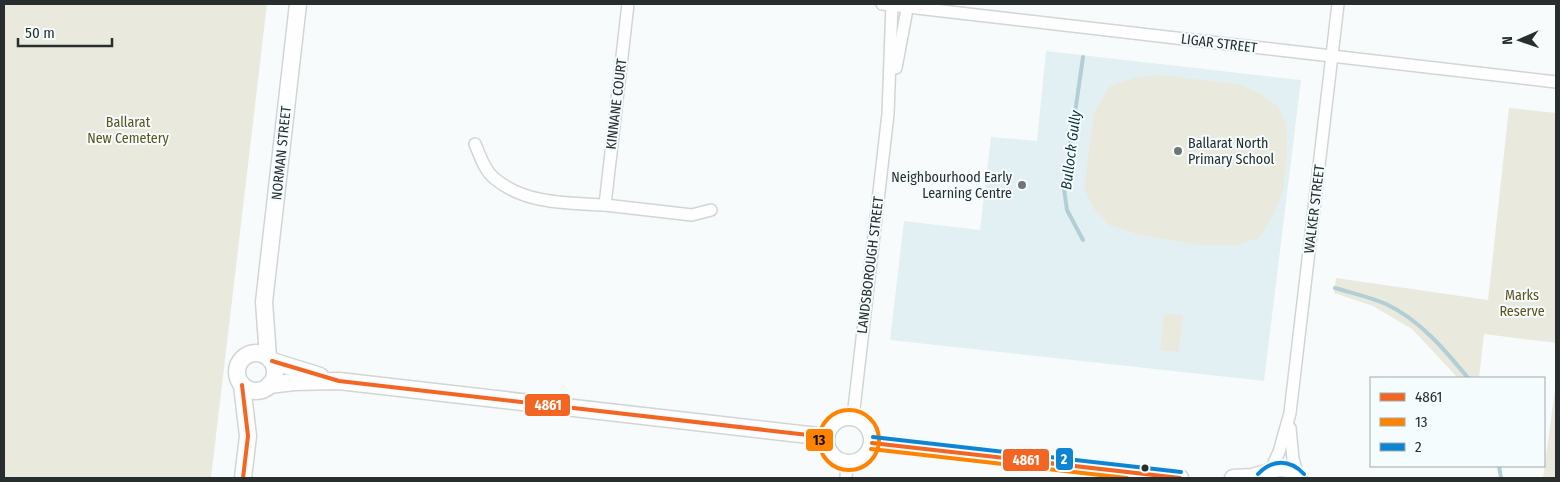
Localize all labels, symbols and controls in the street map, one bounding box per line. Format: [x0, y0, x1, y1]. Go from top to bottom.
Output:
scale bar [18, 15, 111, 47]
north arrow [1495, 15, 1545, 65]
text: 50 m [25, 24, 55, 42]
street label: LIGAR STREET [1180, 30, 1258, 57]
text: N [1499, 36, 1516, 45]
street label: KINNANE COURT [602, 57, 631, 150]
street label: NORMAN STREET [268, 105, 295, 201]
water label: Bullock Gully [1057, 108, 1085, 191]
park label: Ballarat New Cemetery [87, 114, 170, 147]
place label: Ballarat North Primary School [1188, 135, 1275, 168]
marker: Ballarat North Primary School [1172, 145, 1184, 157]
street label: WALKER STREET [1301, 163, 1328, 254]
place label: Neighbourhood Early Learning Centre [891, 169, 1013, 202]
marker: Neighbourhood Early Learning Centre [1016, 179, 1028, 191]
street label: LANDSBOROUGH STREET [854, 195, 887, 335]
park label: Marks Reserve [1499, 287, 1545, 320]
legend [1370, 377, 1545, 467]
text: 4861 [1415, 388, 1442, 406]
line badge: 4861 [524, 393, 571, 417]
text: 4861 [534, 397, 562, 414]
text: 13 [1415, 413, 1428, 431]
line badge: 13 [805, 428, 834, 452]
text: 13 [813, 432, 826, 449]
text: 2 [1415, 438, 1422, 456]
line badge: 2 [1055, 447, 1074, 471]
line badge: 4861 [1002, 448, 1050, 472]
text: 2 [1060, 451, 1068, 468]
text: 4861 [1012, 452, 1040, 469]
unlabelled marker [1140, 463, 1150, 473]

